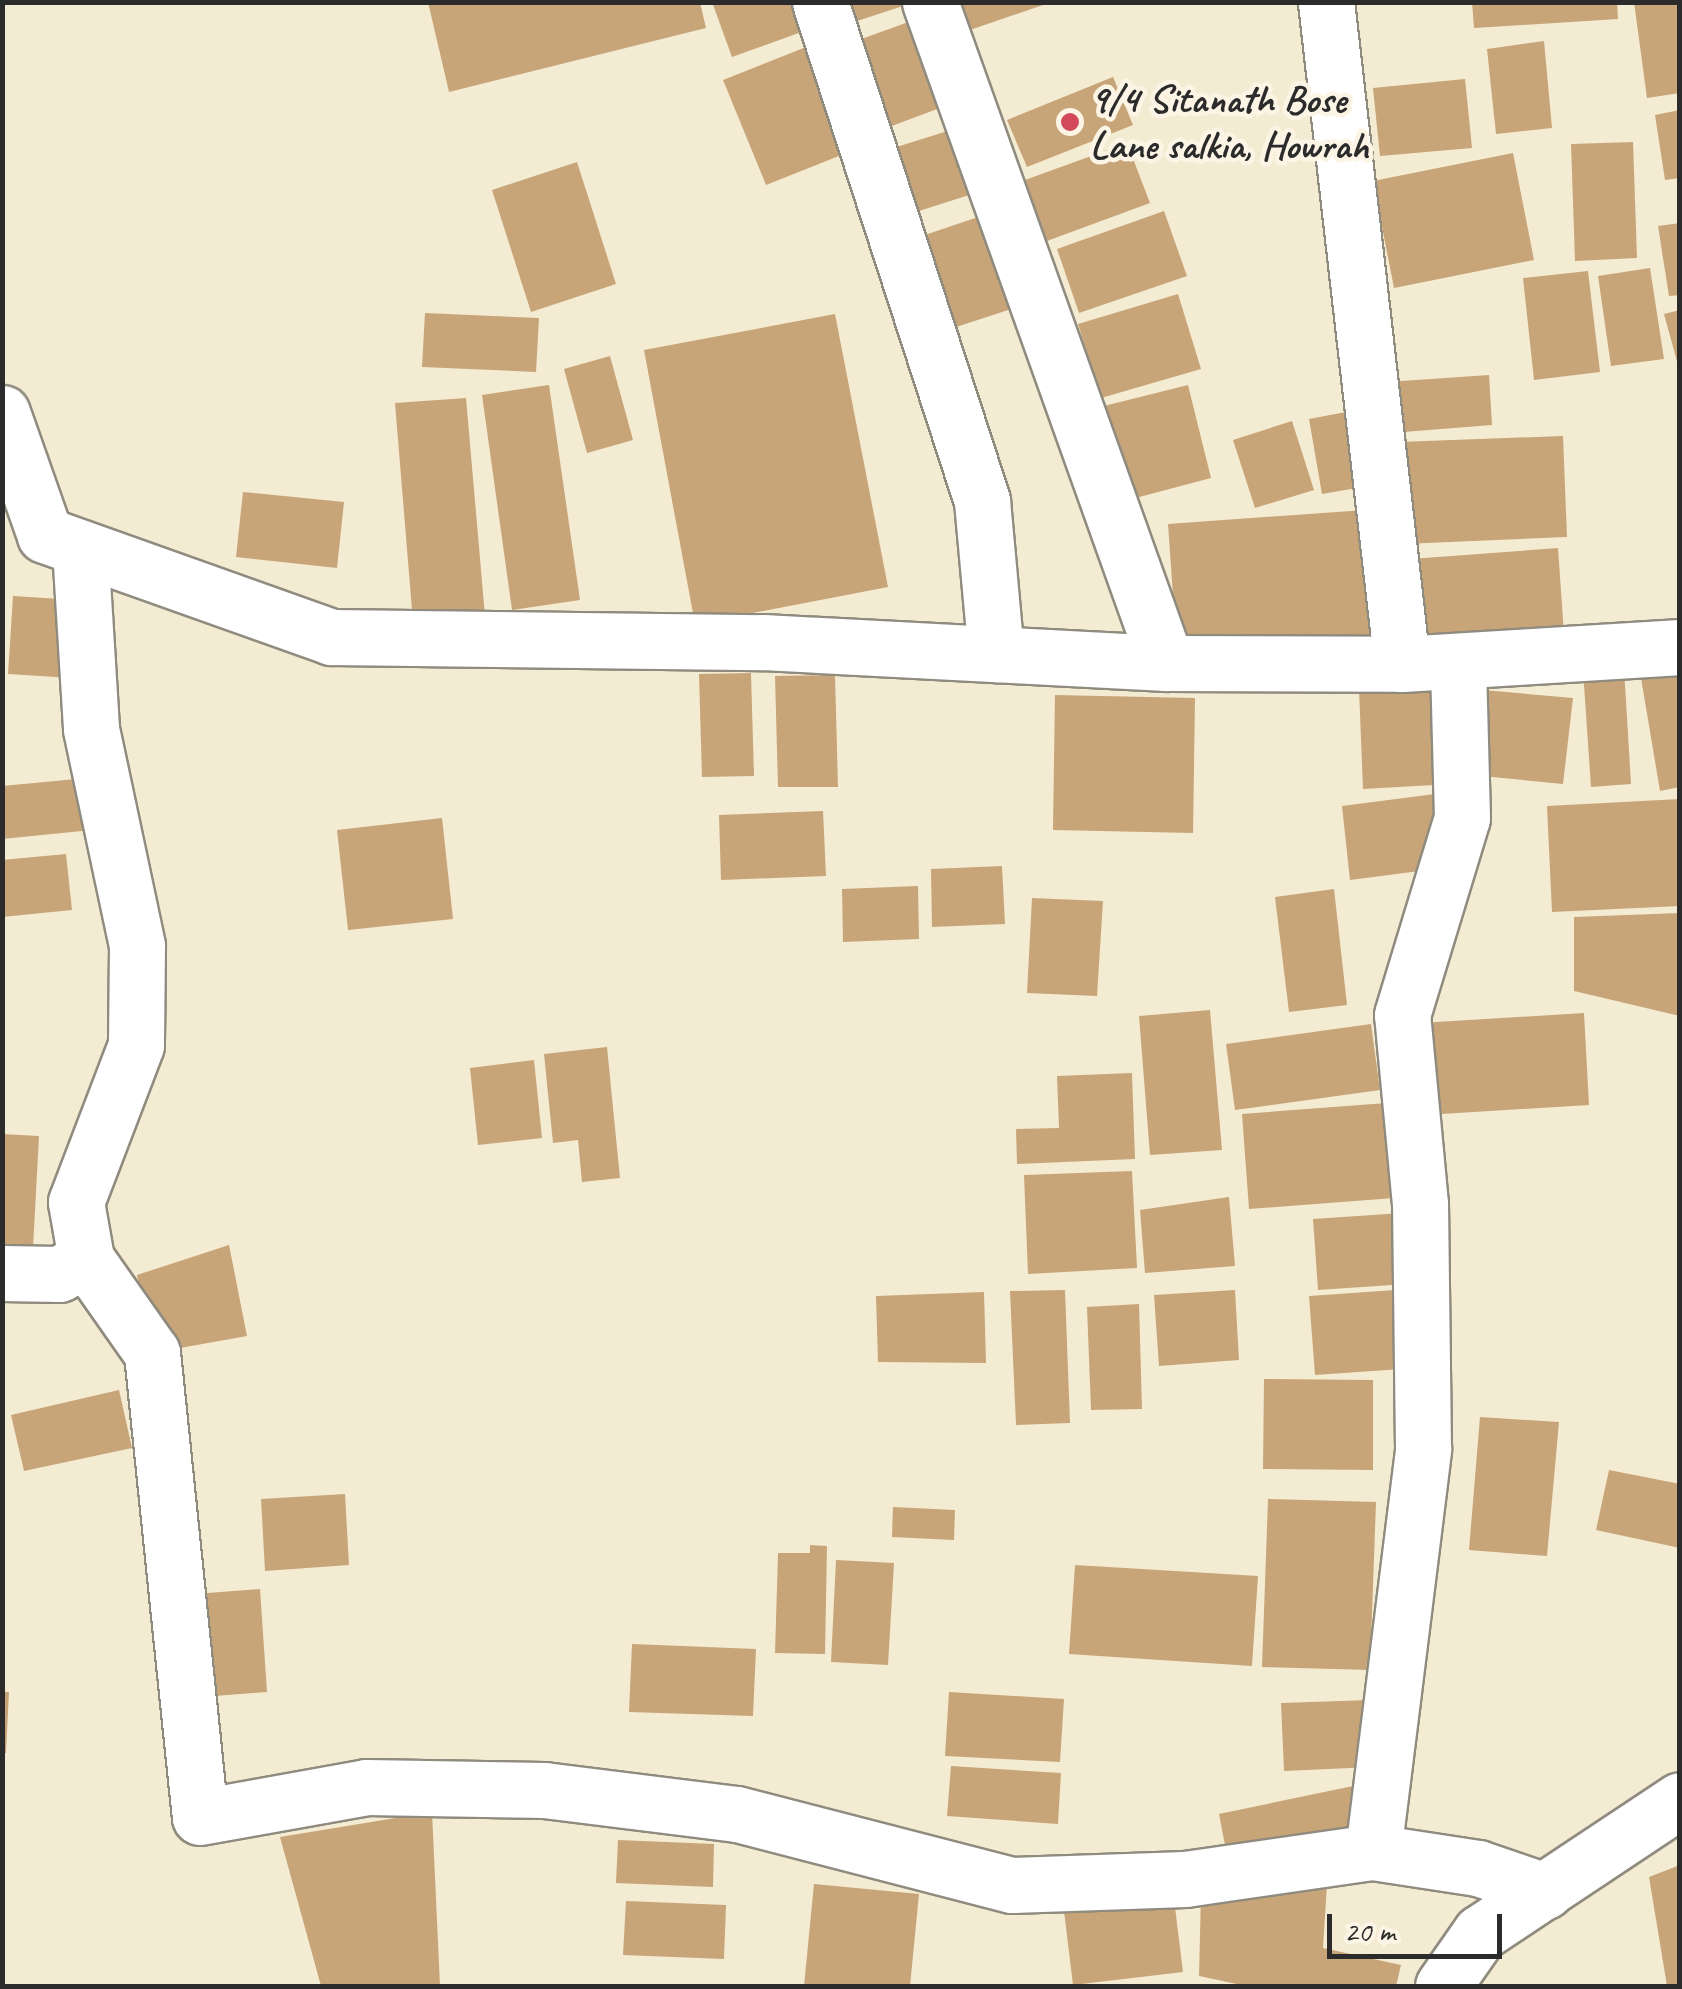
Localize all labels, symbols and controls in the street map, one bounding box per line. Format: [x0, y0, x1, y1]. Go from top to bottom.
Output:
place label: 9/4 Sitanath Bose Lane salkia, Howrah [1090, 75, 1369, 169]
marker: 9/4 Sitanath Bose Lane salkia, Howrah [1059, 111, 1081, 133]
scale bar [1332, 1894, 1507, 1956]
text: 20 m [1344, 1912, 1395, 1950]

